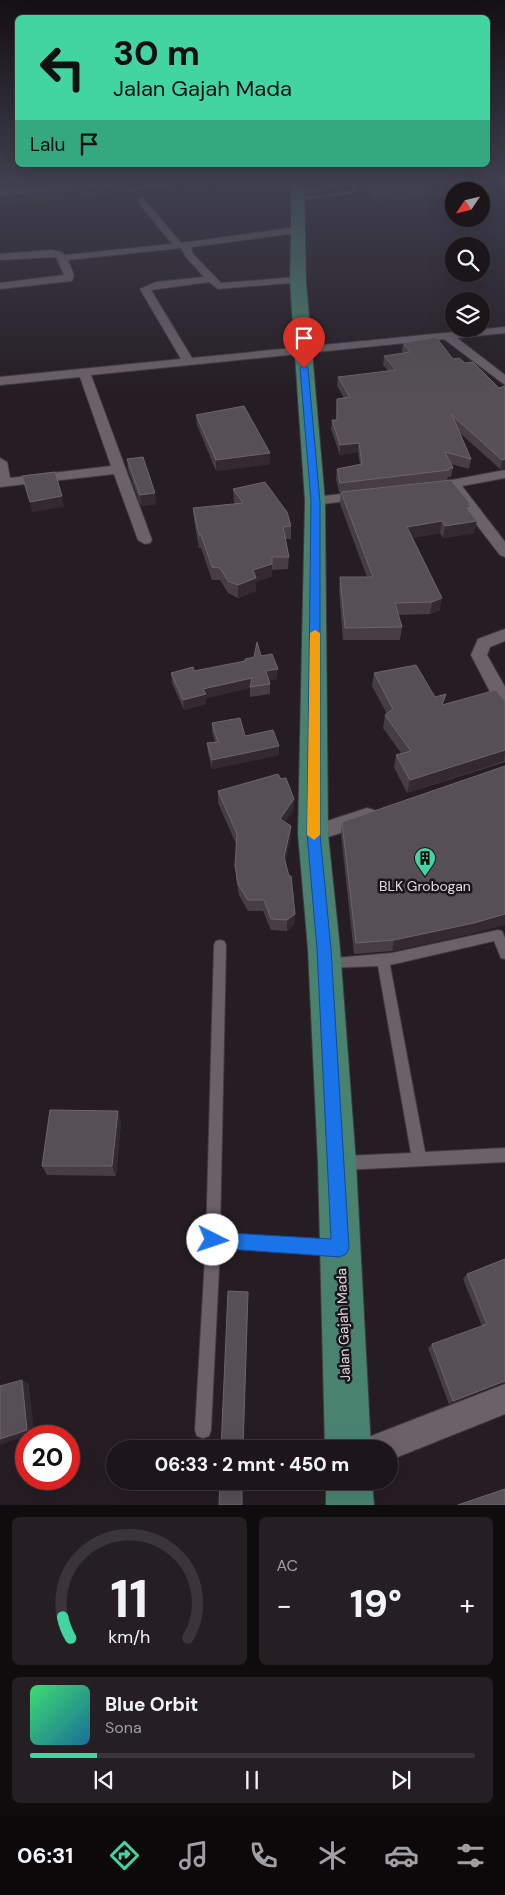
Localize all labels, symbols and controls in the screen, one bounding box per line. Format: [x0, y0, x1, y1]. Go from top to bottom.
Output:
text: 30 m [113, 30, 200, 76]
icon: left [30, 35, 95, 100]
text: Jalan Gajah Mada [113, 74, 292, 103]
icon: arrive [75, 130, 103, 158]
text: Lalu [30, 132, 65, 157]
north arrow [445, 182, 490, 228]
map controls [445, 182, 490, 337]
button: search [445, 237, 490, 282]
button: layers [445, 292, 490, 337]
pin [283, 317, 325, 368]
icon: arrive [290, 324, 318, 352]
building icon: BLK Grobogan [413, 846, 437, 877]
place label: BLK Grobogan [379, 877, 471, 895]
position arrow [186, 1213, 238, 1265]
street label: Jalan Gajah Mada [332, 1268, 354, 1382]
speed limit sign: 20 [15, 1425, 80, 1490]
text: 06:33 · 2 mnt · 450 m [155, 1452, 349, 1477]
text: AC [277, 1555, 298, 1576]
text: 11 [110, 1565, 148, 1633]
text: 19° [350, 1579, 402, 1629]
text: − [277, 1587, 292, 1624]
text: + [460, 1587, 475, 1624]
text: km/h [108, 1625, 150, 1649]
text: Blue Orbit [105, 1692, 198, 1717]
text: Sona [105, 1717, 142, 1738]
icon: previous [90, 1766, 118, 1794]
icon: pause [238, 1766, 266, 1794]
icon: next [387, 1766, 415, 1794]
icon: directions [107, 1838, 142, 1873]
icon: music [176, 1838, 211, 1873]
icon: phone [246, 1838, 281, 1873]
icon: climate [315, 1838, 350, 1873]
icon: car [384, 1838, 419, 1873]
icon: filters [453, 1838, 488, 1873]
text: 06:31 [17, 1841, 73, 1870]

